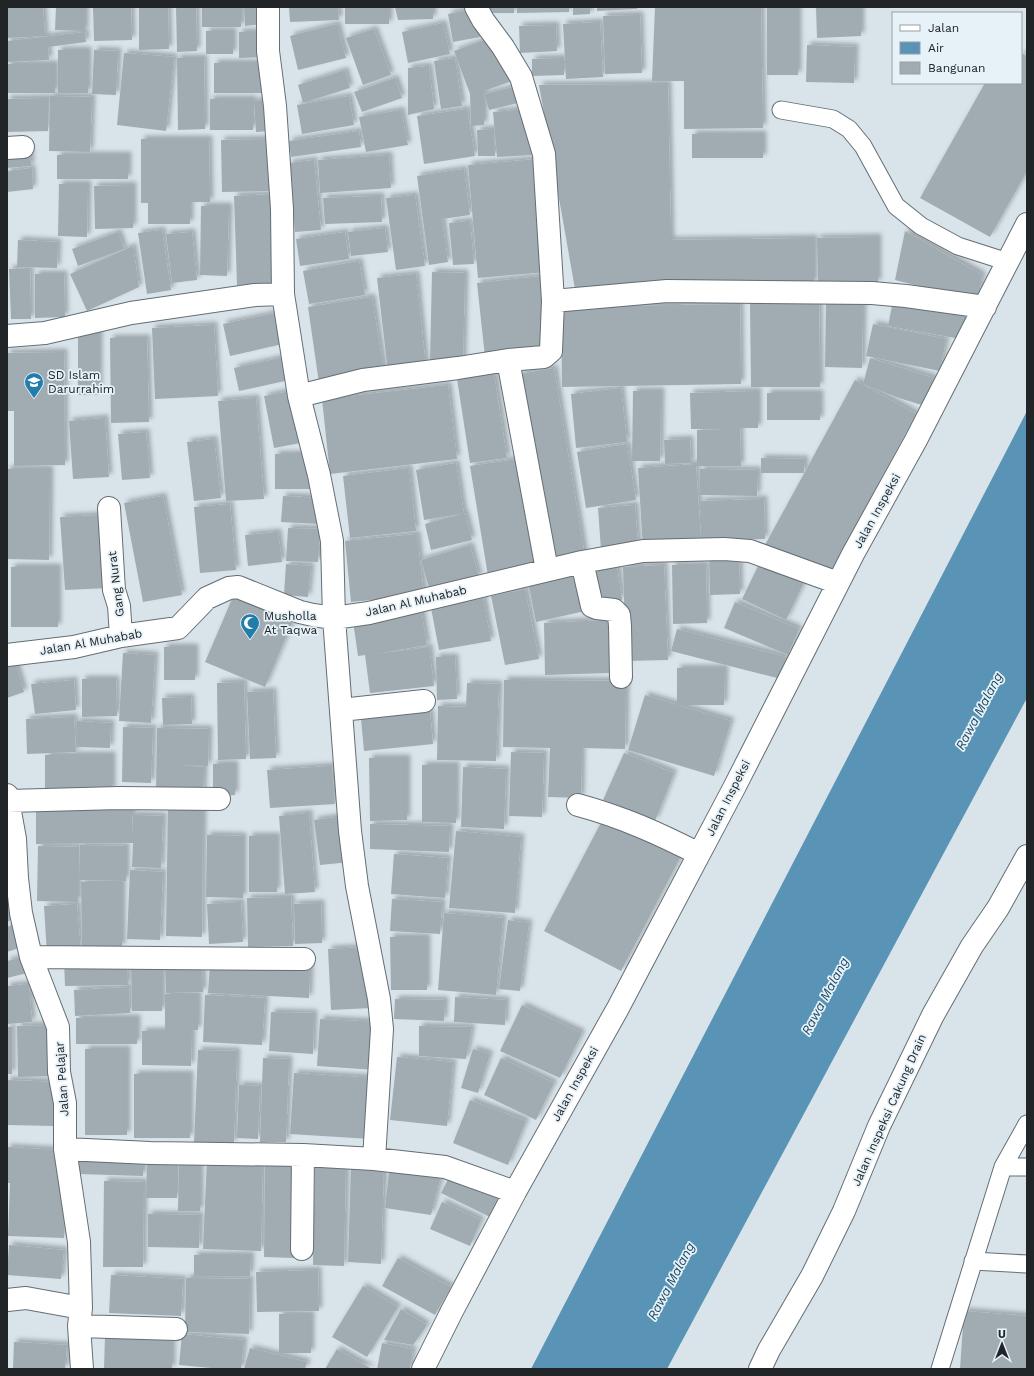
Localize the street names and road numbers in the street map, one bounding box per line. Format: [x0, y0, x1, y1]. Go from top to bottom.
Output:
street label: Jalan Inspeksi [851, 471, 903, 551]
street label: Gang Nurat [105, 550, 127, 618]
street label: Jalan Al Muhabab [364, 583, 468, 619]
street label: Jalan Al Muhabab [39, 626, 143, 658]
street label: Jalan Inspeksi [703, 758, 753, 838]
street label: Jalan Inspeksi Cakung Drain [849, 1032, 929, 1188]
street label: Jalan Pelajar [52, 1041, 72, 1117]
street label: Jalan Inspeksi [549, 1044, 601, 1124]

